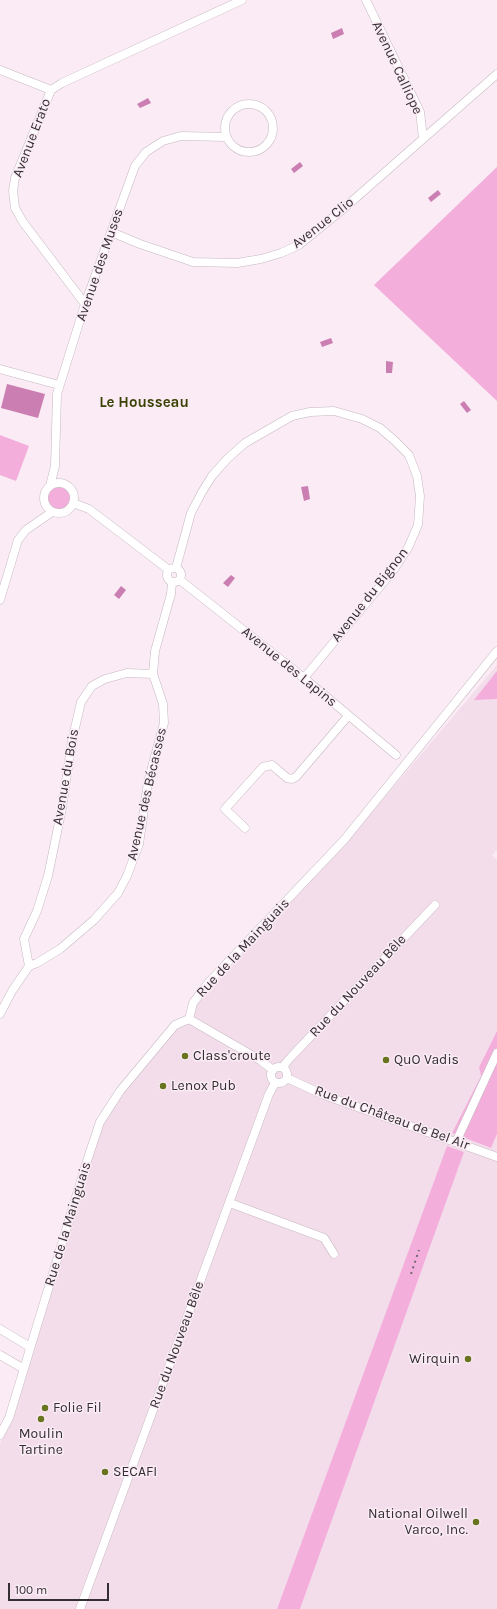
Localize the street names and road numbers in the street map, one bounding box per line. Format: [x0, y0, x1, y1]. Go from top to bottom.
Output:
street label: Avenue Calliope [368, 19, 426, 117]
street label: Avenue Erato [9, 96, 55, 180]
street label: Avenue Clio [289, 194, 357, 252]
street label: Avenue des Muses [73, 207, 127, 323]
street label: Avenue du Bignon [328, 545, 412, 645]
street label: Avenue des Lapins [238, 623, 340, 711]
street label: Avenue des Bécasses [124, 726, 170, 862]
street label: Avenue du Bois [49, 728, 83, 826]
street label: Rue de la Mainguais [193, 895, 293, 1001]
street label: Rue du Nouveau Bêle [306, 931, 410, 1041]
street label: Rue du Château de Bel Air [312, 1082, 472, 1154]
street label: Rue de la Mainguais [41, 1160, 95, 1288]
street label: Rue du Nouveau Bêle [146, 1279, 208, 1411]

